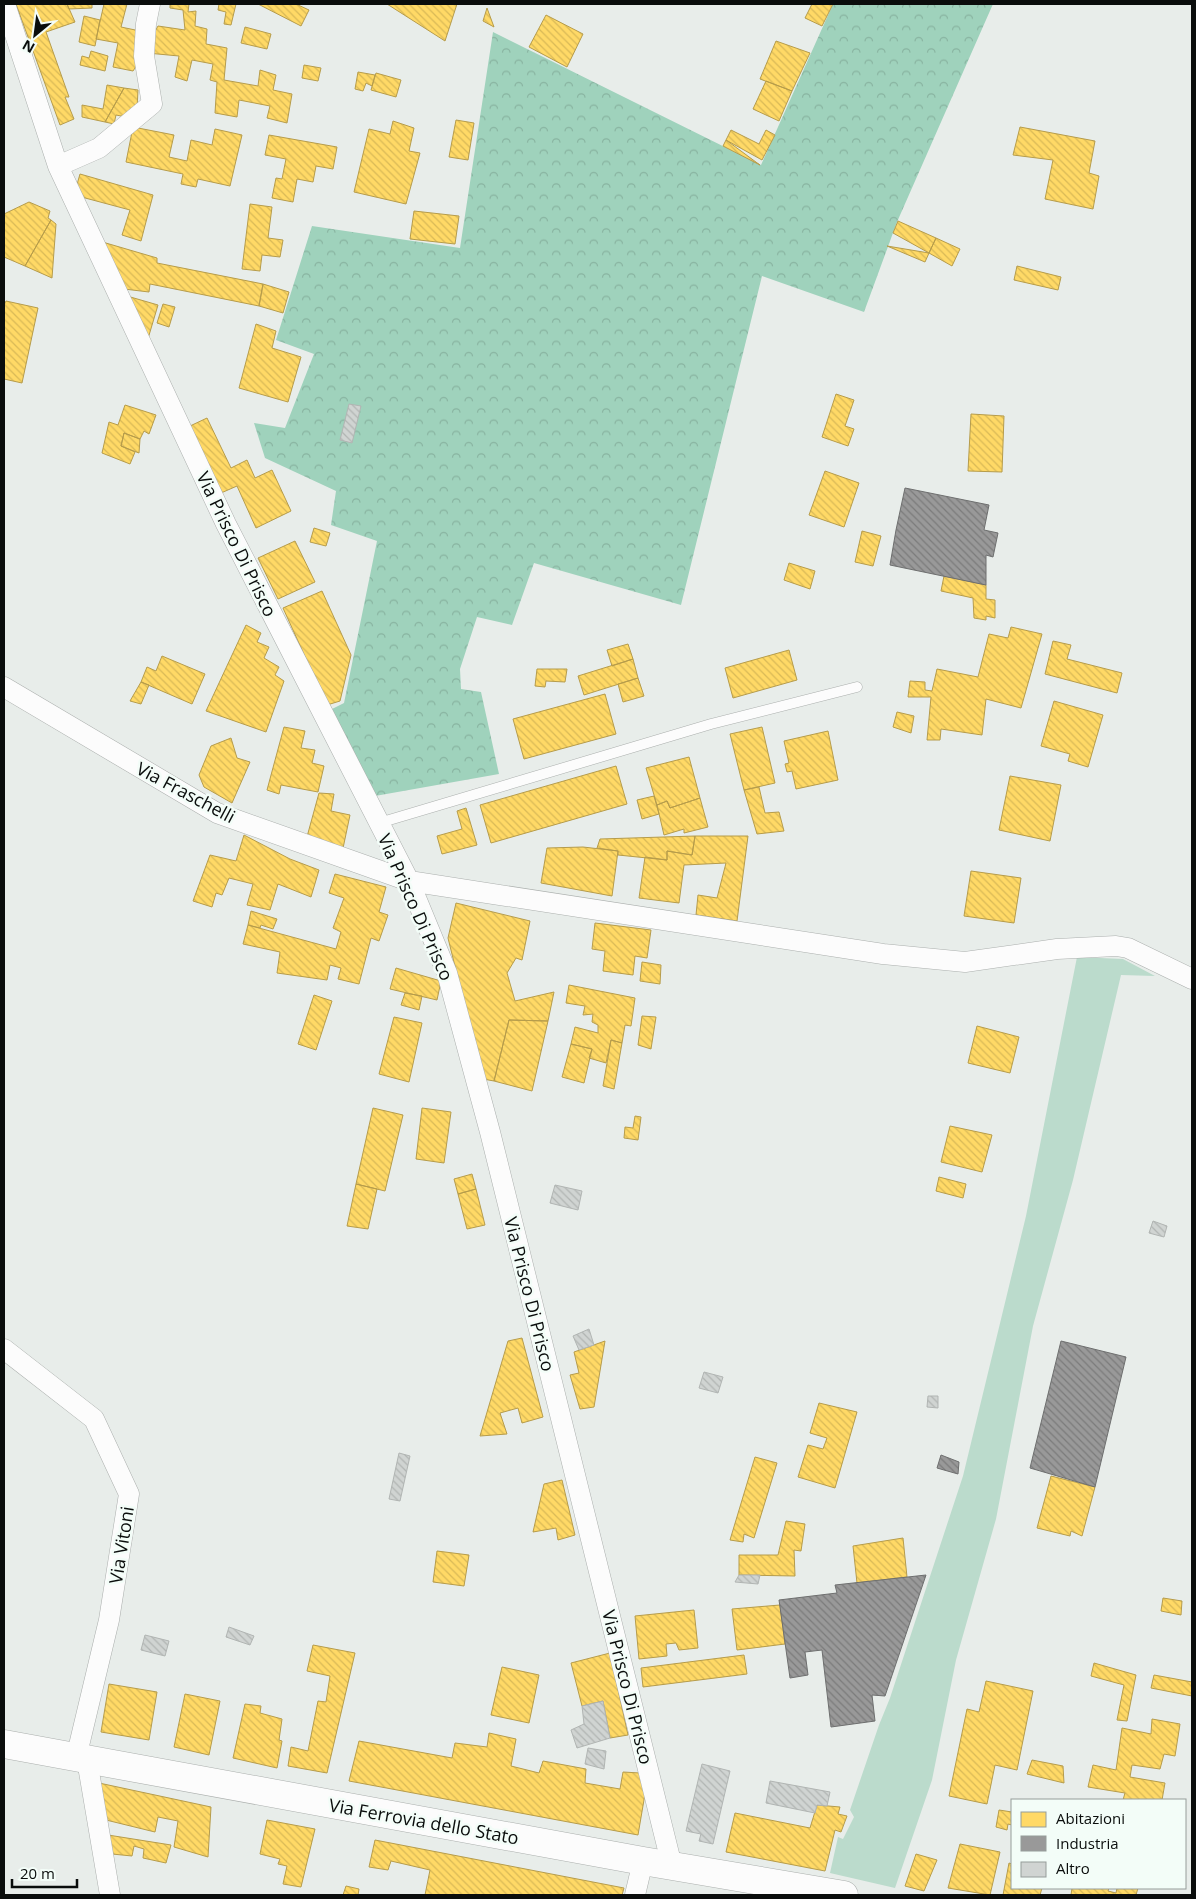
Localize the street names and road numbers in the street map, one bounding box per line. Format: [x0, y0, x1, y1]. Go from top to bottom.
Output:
street label: Via Prisco Di Prisco [191, 468, 283, 620]
street label: Via Fraschelli [132, 756, 240, 828]
street label: Via Prisco Di Prisco [373, 830, 459, 984]
street label: Via Prisco Di Prisco [499, 1214, 561, 1374]
street label: Via Vitoni [103, 1505, 139, 1585]
street label: Via Prisco Di Prisco [597, 1607, 659, 1767]
street label: Via Ferrovia dello Stato [327, 1792, 521, 1850]

